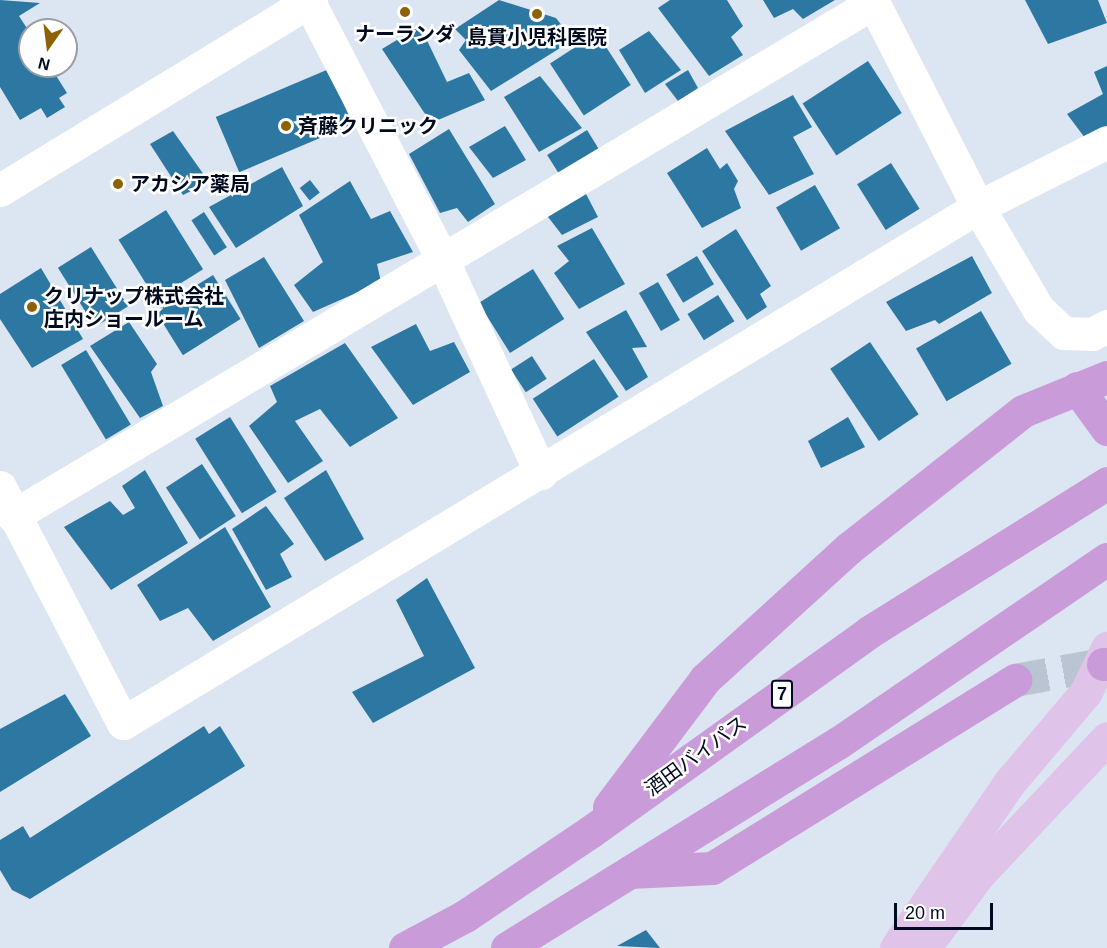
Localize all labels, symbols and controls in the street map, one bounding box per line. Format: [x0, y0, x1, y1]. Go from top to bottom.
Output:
marker: ナーランダ [398, 5, 412, 19]
marker: 島貫小児科医院 [528, 5, 546, 23]
north arrow [18, 18, 78, 78]
place label: ナーランダ [355, 22, 455, 46]
place label: 島貫小児科医院 [467, 25, 607, 49]
text: N [36, 54, 52, 74]
place label: 斉藤クリニック [298, 114, 438, 138]
marker: 斉藤クリニック [279, 119, 293, 133]
place label: アカシア薬局 [130, 172, 250, 196]
marker: アカシア薬局 [111, 177, 125, 191]
place label: クリナップ株式会社 庄内ショールーム [44, 284, 224, 331]
marker: クリナップ株式会社 庄内ショールーム [25, 300, 39, 314]
road number: 7 [770, 679, 794, 709]
street label: 酒田バイパス [640, 711, 752, 801]
scale bar [897, 891, 996, 929]
text: 20 m [905, 903, 945, 923]

